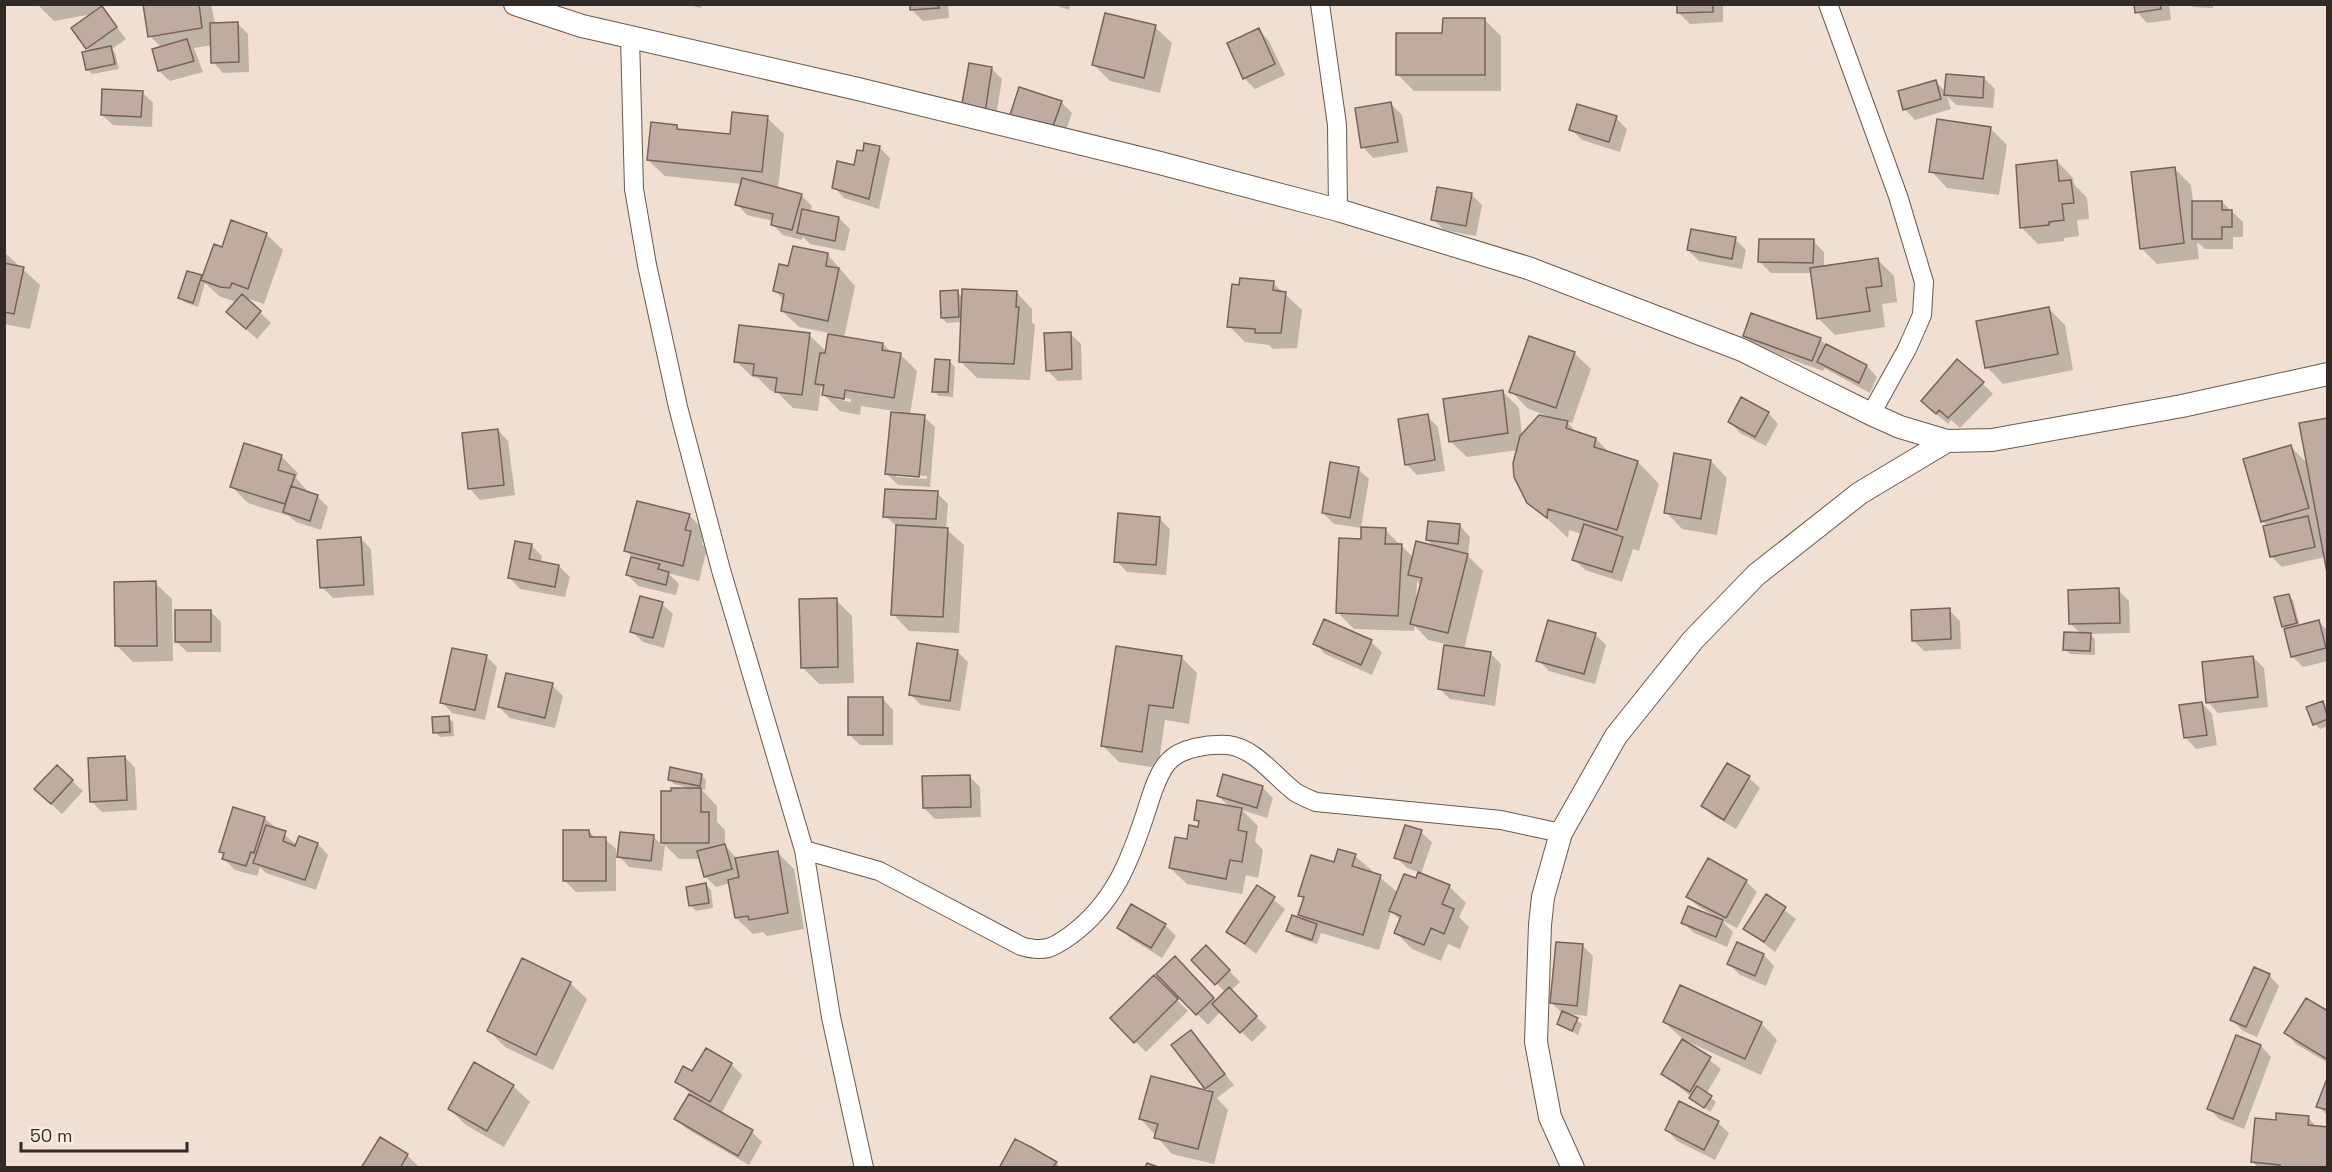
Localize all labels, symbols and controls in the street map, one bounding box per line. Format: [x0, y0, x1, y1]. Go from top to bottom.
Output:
scale bar [21, 1115, 188, 1153]
text: 50 m [30, 1124, 72, 1147]

